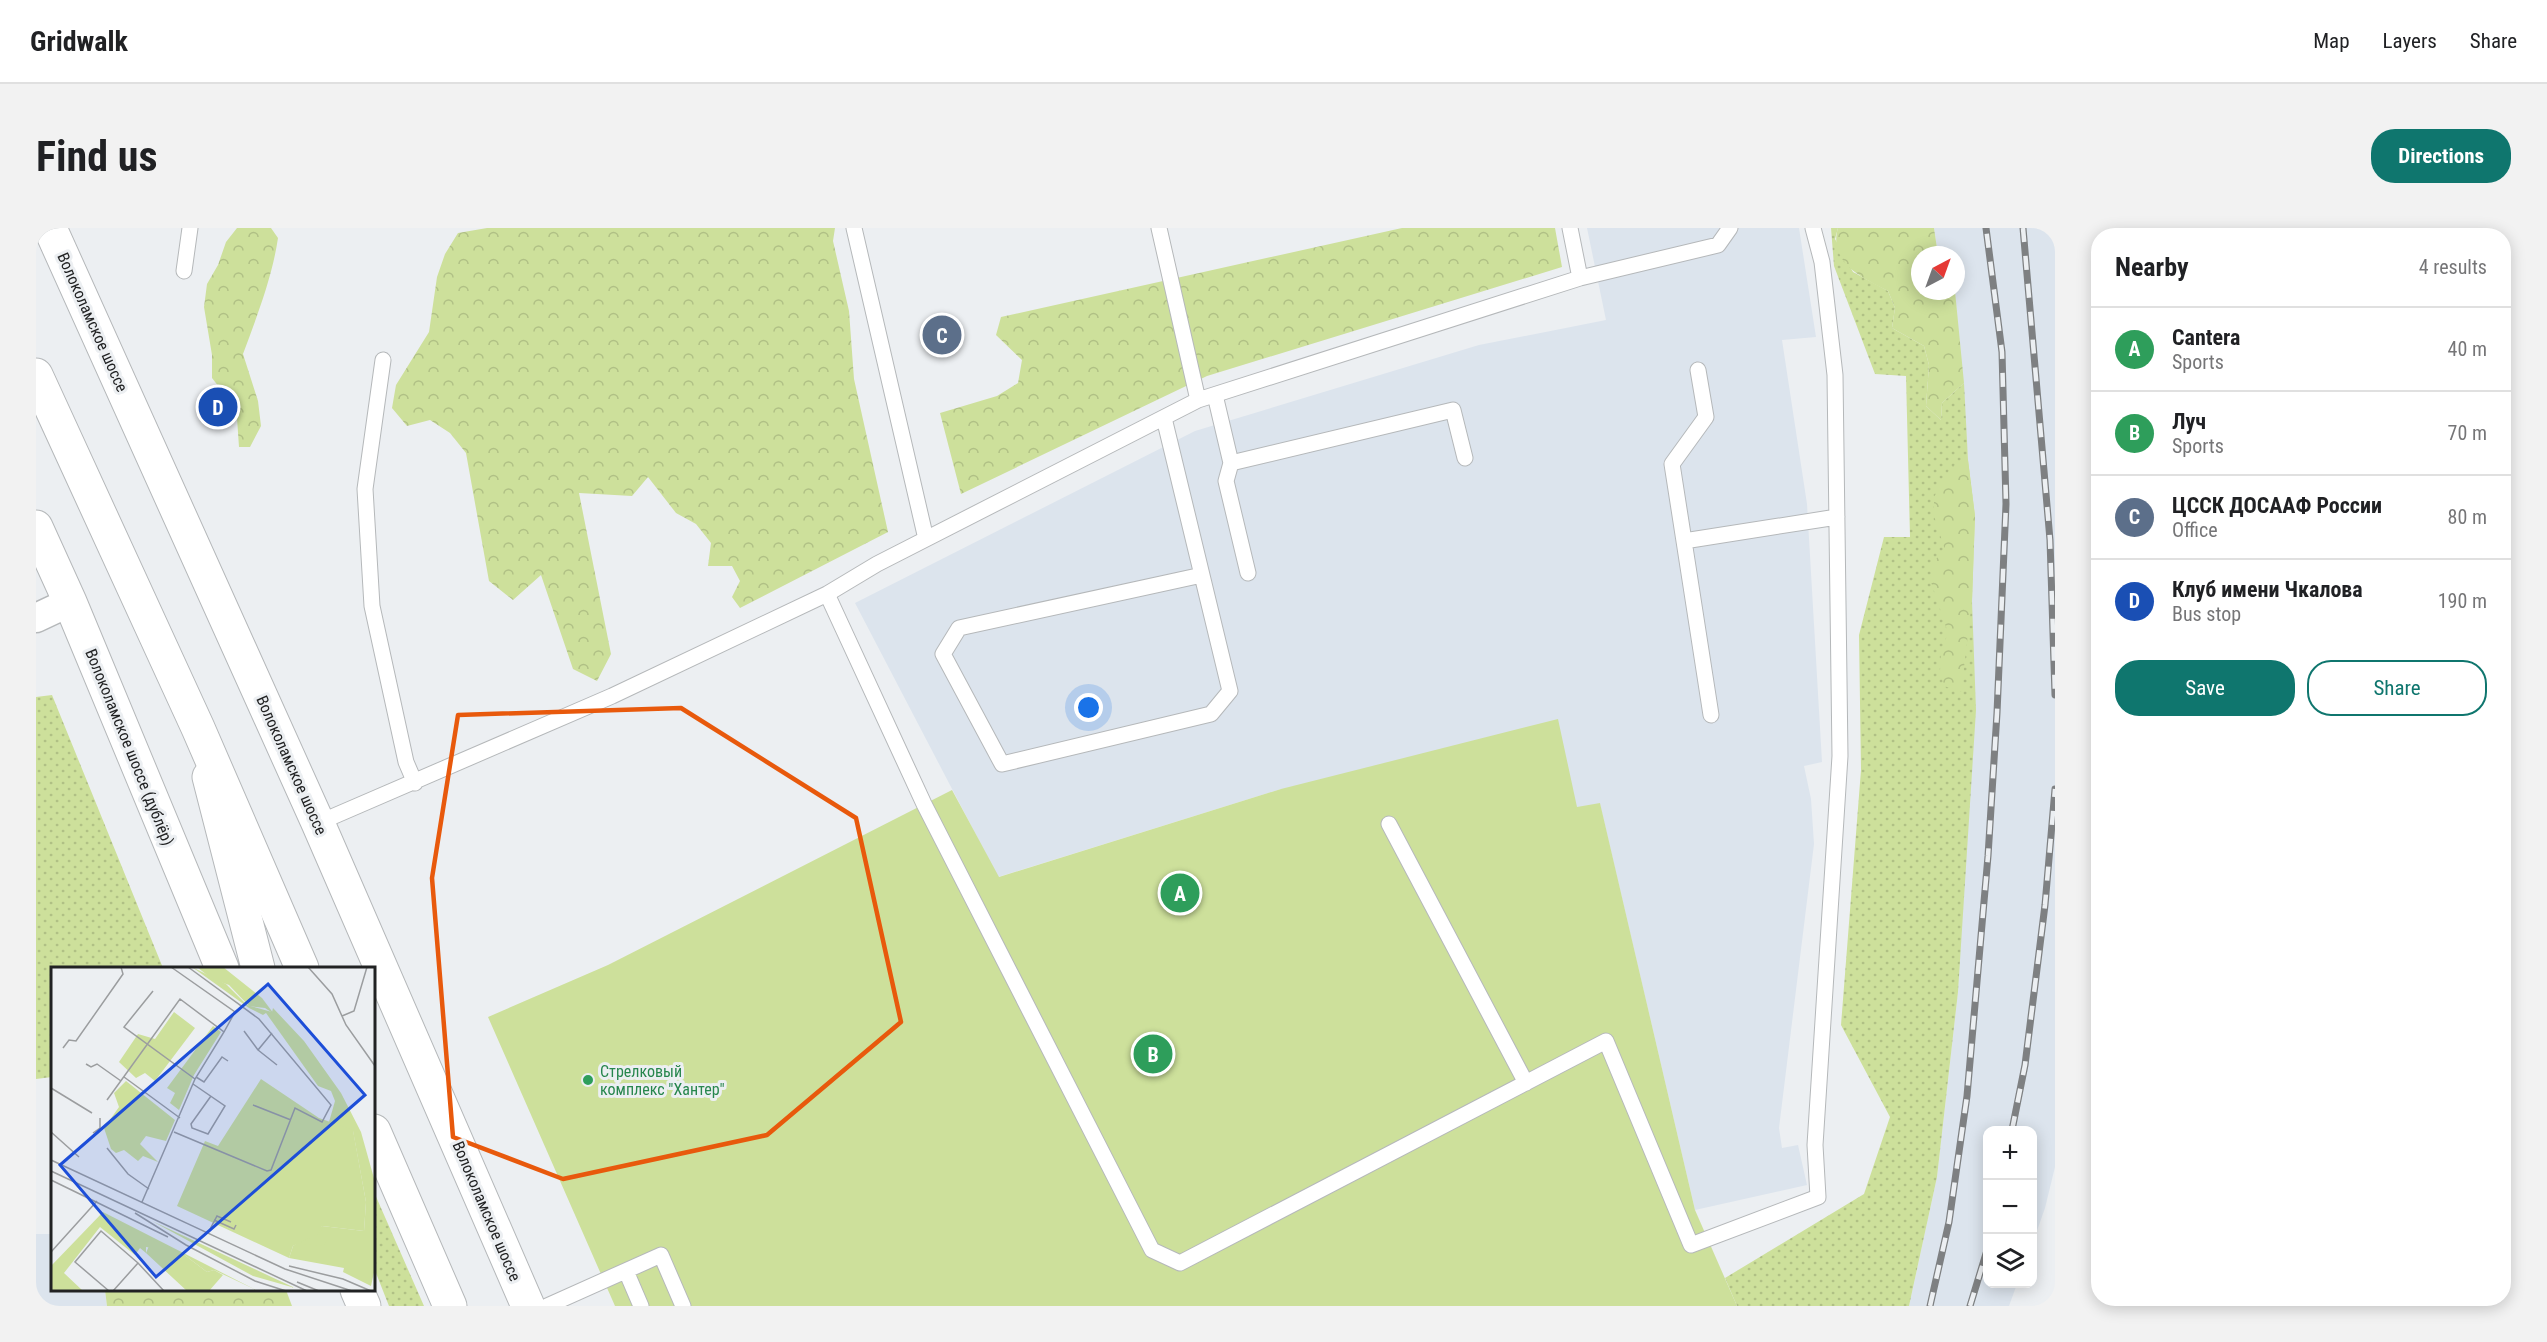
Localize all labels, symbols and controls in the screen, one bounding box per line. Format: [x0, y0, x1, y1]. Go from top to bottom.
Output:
text: Gridwalk [30, 25, 128, 58]
text: Map [2313, 29, 2350, 53]
text: Layers [2383, 29, 2437, 53]
text: Share [2470, 29, 2517, 53]
button: Directions [2371, 129, 2511, 183]
text: Find us [36, 132, 157, 181]
north arrow [1911, 246, 1965, 300]
street label: Волоколамское шоссе [53, 250, 132, 395]
text: Nearby [2115, 252, 2189, 282]
text: 4 results [2419, 255, 2487, 279]
pin: C [922, 312, 962, 358]
text: Cantera [2172, 325, 2240, 350]
text: A [2129, 337, 2140, 361]
text: 40 m [2448, 337, 2487, 361]
text: Sports [2172, 350, 2224, 374]
pin: D [198, 384, 237, 429]
text: Луч [2172, 409, 2206, 434]
text: B [2129, 421, 2140, 445]
text: 70 m [2448, 421, 2487, 445]
text: Sports [2172, 434, 2224, 458]
text: ЦССК ДОСААФ России [2172, 493, 2382, 518]
text: C [2129, 505, 2140, 529]
text: 80 m [2448, 505, 2487, 529]
text: Office [2172, 518, 2218, 542]
text: Клуб имени Чкалова [2172, 577, 2363, 602]
text: D [2129, 589, 2140, 613]
text: 190 m [2438, 589, 2487, 613]
text: Bus stop [2172, 602, 2241, 626]
street label: Волоколамское шоссе (дублёр) [81, 646, 178, 848]
button: Save [2115, 660, 2295, 716]
button: Share [2307, 660, 2487, 716]
street label: Волоколамское шоссе [252, 693, 331, 838]
your location [1074, 693, 1103, 722]
pin: A [1160, 870, 1200, 916]
inset map [51, 967, 375, 1291]
pin: B [1134, 1032, 1172, 1076]
place label: Стрелковый комплекс "Хантер" [600, 1062, 725, 1099]
marker: Стрелковый комплекс "Хантер" [581, 1073, 595, 1087]
map controls [1983, 1126, 2037, 1288]
button: + [1983, 1126, 2037, 1180]
street label: Волоколамское шоссе [448, 1138, 525, 1284]
button: − [1983, 1180, 2037, 1234]
button: layers [1983, 1234, 2037, 1288]

